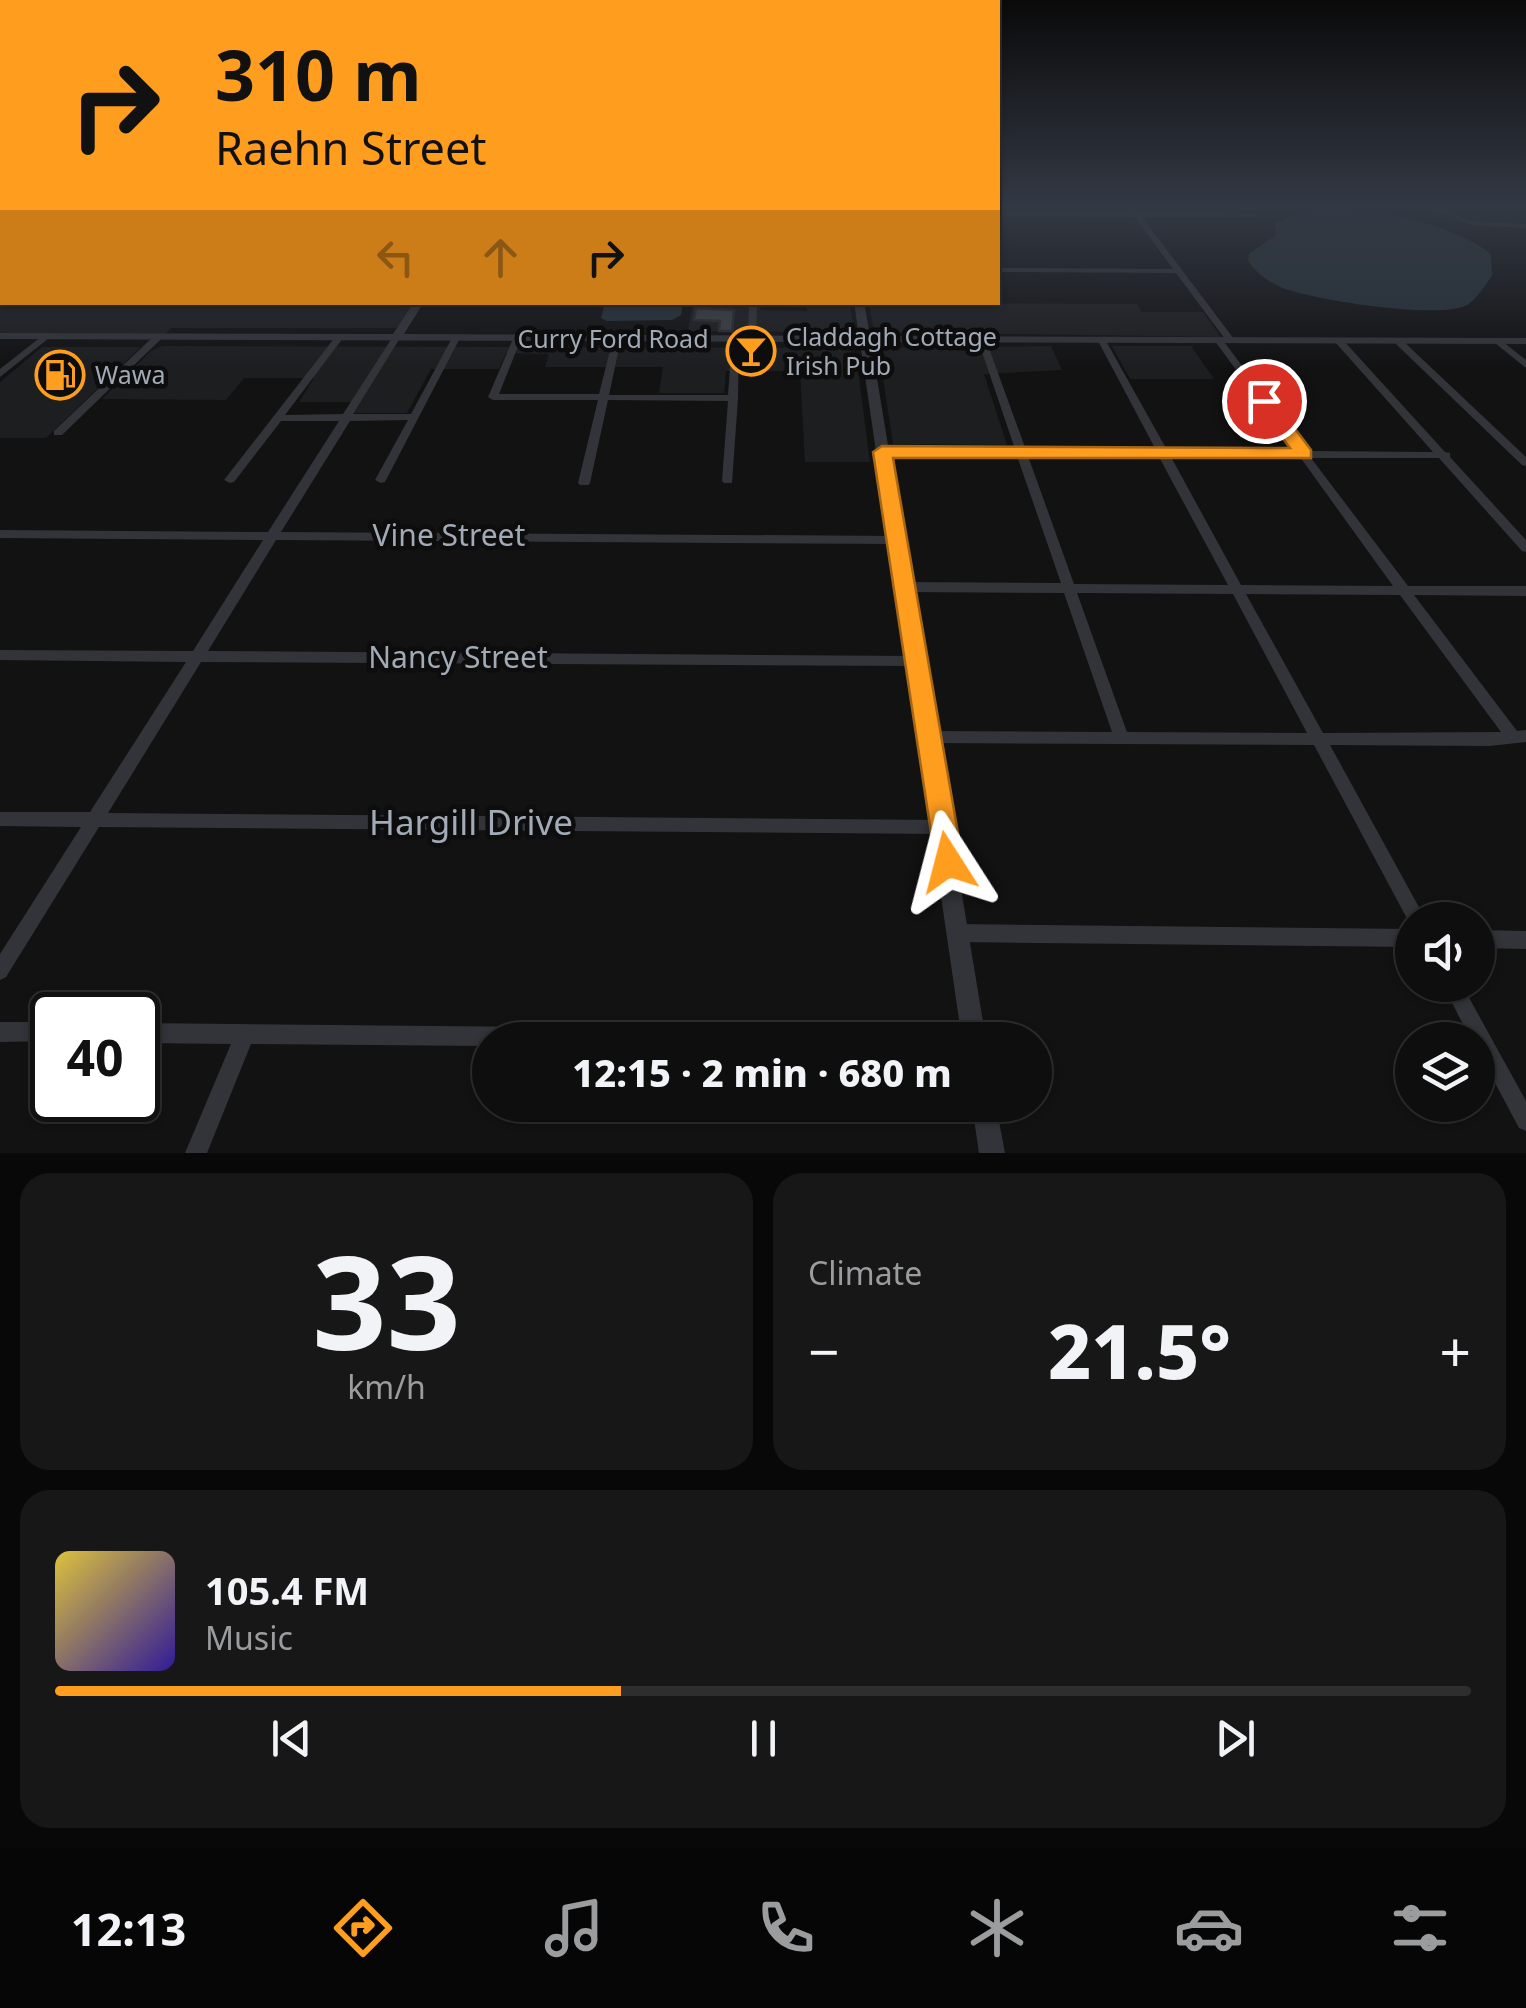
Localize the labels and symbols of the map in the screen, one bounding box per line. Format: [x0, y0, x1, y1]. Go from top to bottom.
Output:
place label: Claddagh Cottage Irish Pub [786, 319, 997, 382]
street label: Curry Ford Road [517, 321, 709, 355]
bar icon: Claddagh Cottage Irish Pub [725, 325, 777, 377]
fuel station icon: Wawa [34, 349, 86, 401]
place label: Wawa [95, 357, 165, 391]
pin [1222, 359, 1307, 444]
street label: Vine Street [373, 514, 526, 555]
street label: Nancy Street [368, 636, 548, 677]
street label: Hargill Drive [369, 798, 573, 845]
position arrow [896, 810, 1000, 914]
speed limit sign: 40 [30, 992, 160, 1122]

